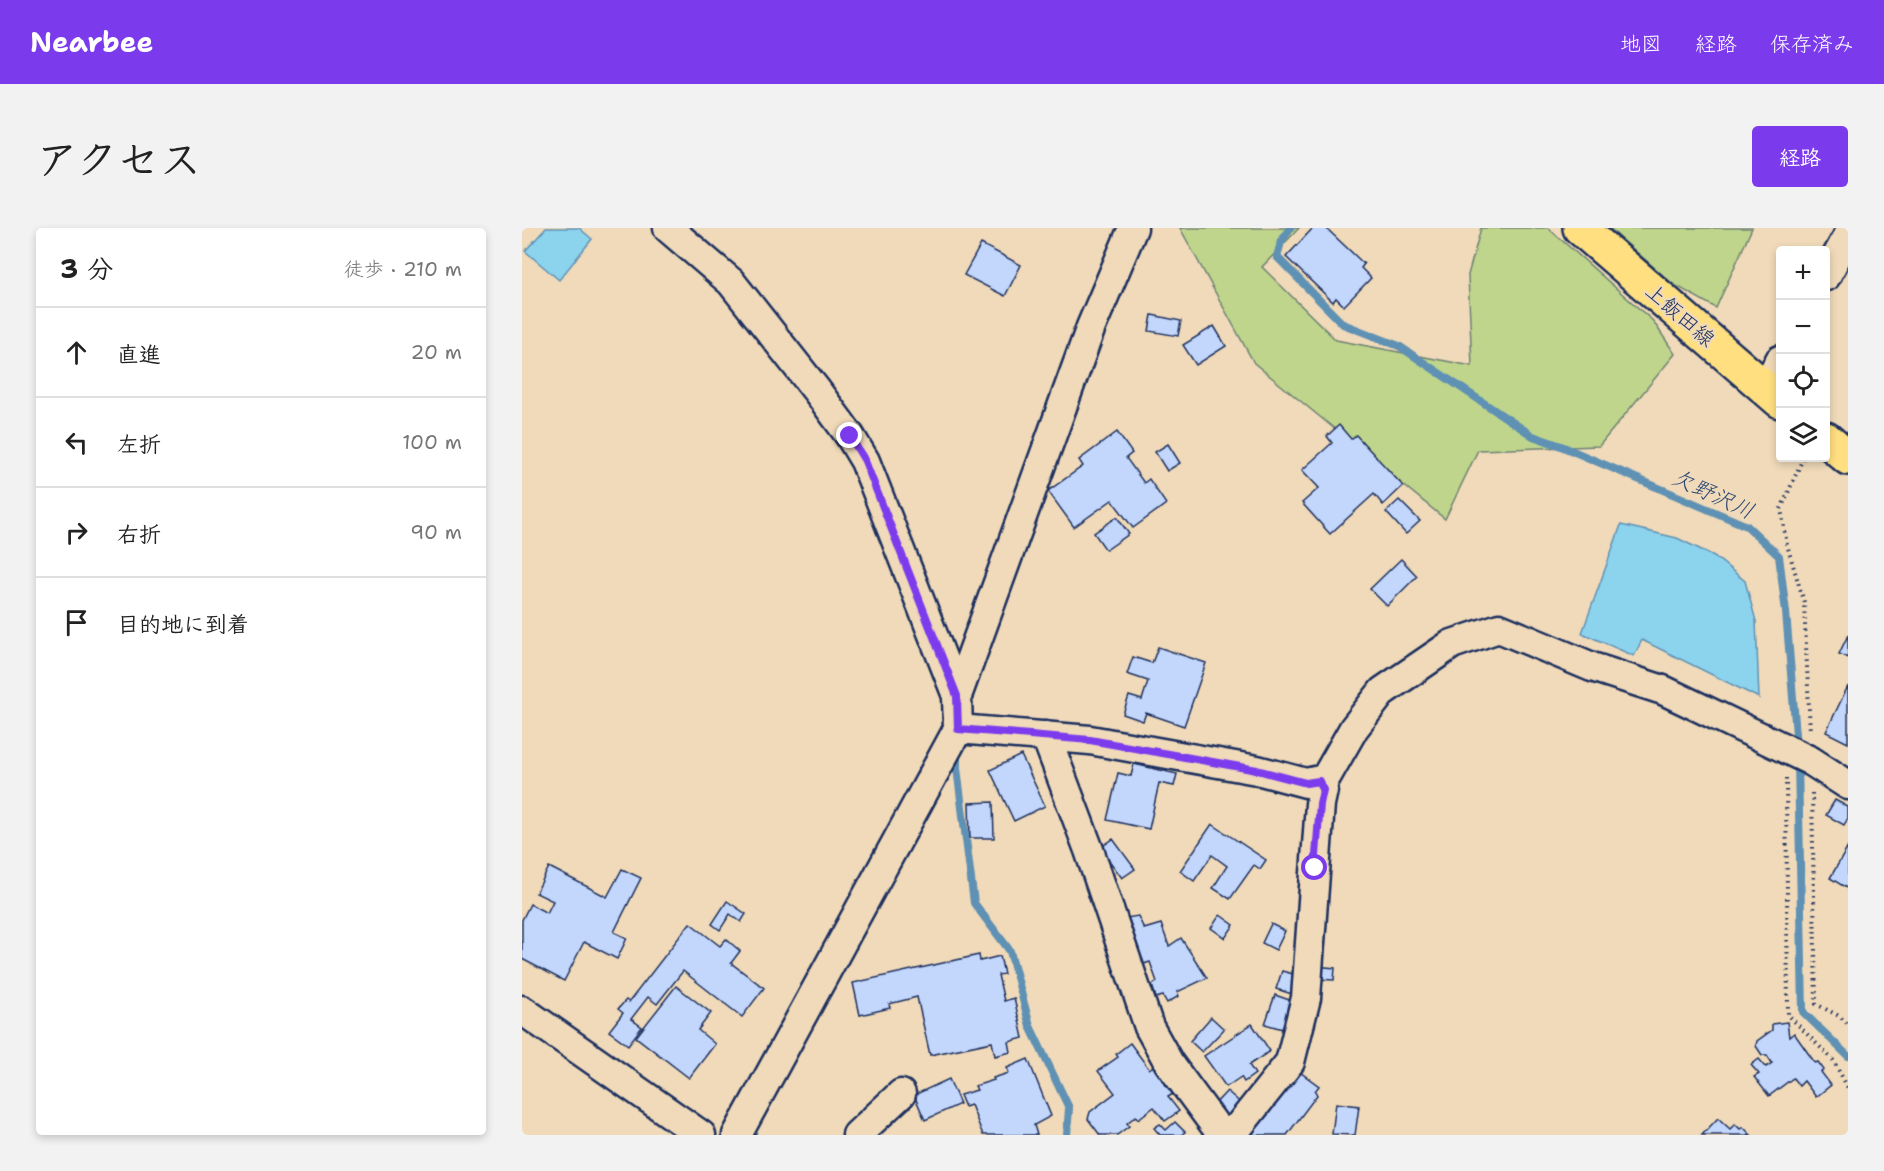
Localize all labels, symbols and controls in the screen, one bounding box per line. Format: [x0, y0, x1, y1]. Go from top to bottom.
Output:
text: Nearbee [30, 23, 153, 61]
text: 地図 [1620, 30, 1662, 58]
text: 経路 [1695, 30, 1737, 58]
text: 保存済み [1770, 30, 1854, 58]
button: 経路 [1752, 126, 1848, 187]
text: アクセス [36, 131, 201, 187]
map controls [1776, 246, 1830, 462]
button: + [1776, 246, 1830, 300]
text: 3 分 [60, 251, 113, 286]
text: 徒歩 · 210 m [344, 256, 462, 282]
street label: 上飯田線 [1639, 277, 1721, 353]
button: − [1776, 300, 1830, 354]
icon: ahead [60, 336, 93, 369]
text: 20 m [411, 339, 462, 365]
text: 直進 [117, 340, 161, 369]
button: locate [1776, 354, 1830, 408]
button: layers [1776, 408, 1830, 462]
route end [836, 422, 862, 448]
icon: left [60, 426, 93, 459]
text: 100 m [402, 429, 462, 455]
text: 左折 [117, 430, 161, 459]
water label: 欠野沢川 [1667, 462, 1759, 526]
icon: right [60, 516, 93, 549]
text: 90 m [410, 519, 462, 545]
text: 右折 [117, 520, 161, 549]
icon: arrive [60, 606, 93, 639]
text: 目的地に到着 [117, 610, 249, 639]
route start [1301, 854, 1327, 880]

